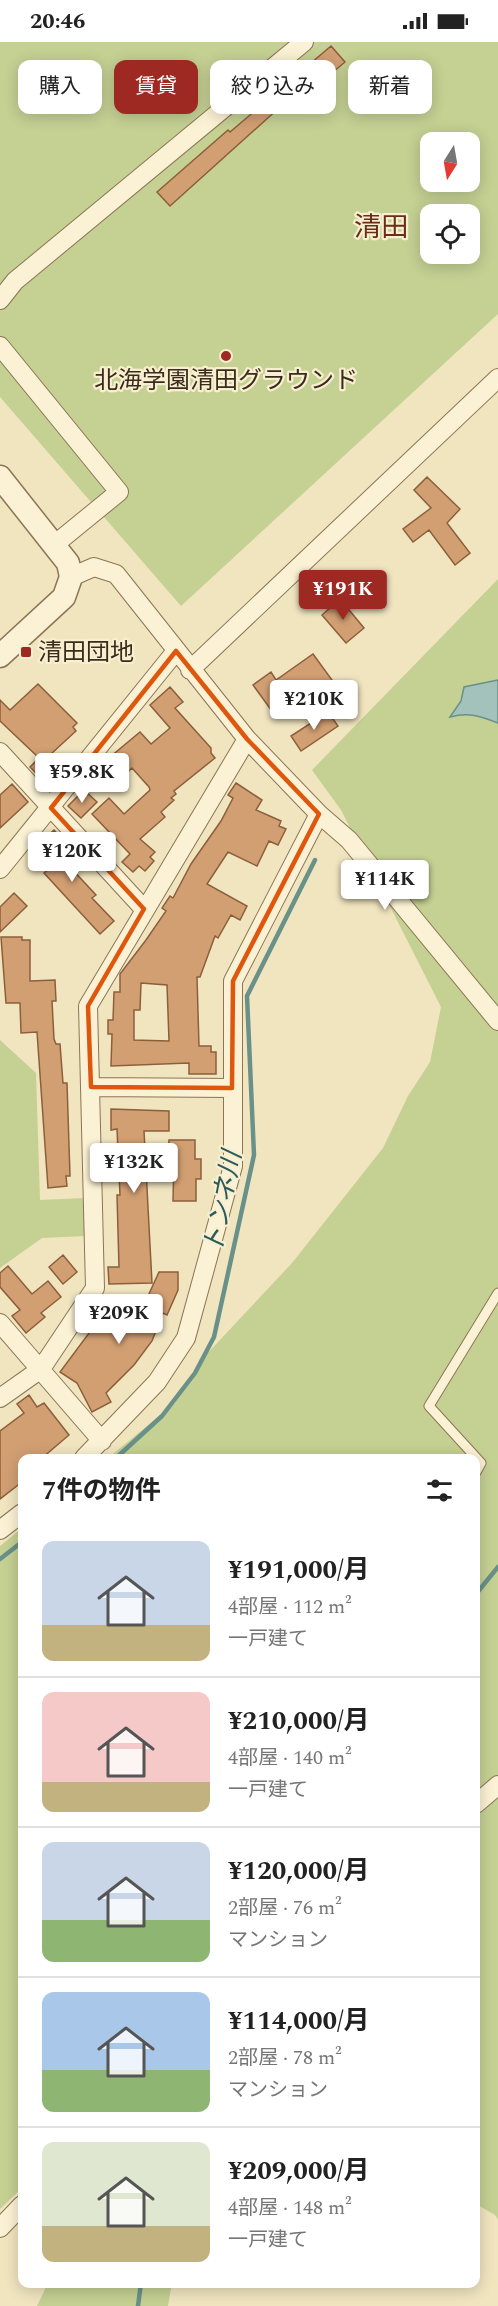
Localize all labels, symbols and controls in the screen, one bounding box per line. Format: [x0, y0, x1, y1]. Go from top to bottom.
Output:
text: 20:46 [30, 5, 85, 38]
chip: 購入 [18, 60, 102, 114]
chip: 賃貸 [114, 60, 198, 114]
chip: 絞り込み [210, 60, 336, 114]
chip: 新着 [348, 60, 432, 114]
north arrow [420, 132, 480, 192]
map controls [420, 132, 480, 264]
button: locate [420, 204, 480, 264]
district label: 清田 [354, 207, 408, 249]
marker: 北海学園清田グラウンド [219, 349, 233, 363]
place label: 北海学園清田グラウンド [94, 363, 358, 399]
pin: ¥191K [301, 570, 385, 621]
text: ¥191K [313, 574, 373, 604]
place label: 清田団地 [38, 635, 134, 671]
marker: 清田団地 [19, 645, 33, 659]
pin: ¥210K [272, 680, 356, 731]
text: ¥210K [284, 684, 344, 714]
pin: ¥59.8K [33, 753, 131, 804]
text: ¥59.8K [49, 757, 115, 787]
pin: ¥120K [30, 832, 114, 883]
text: ¥120K [42, 836, 102, 866]
pin: ¥114K [343, 860, 427, 911]
text: ¥114K [355, 864, 415, 894]
pin: ¥132K [92, 1143, 176, 1194]
water label: トンネ川 [193, 1145, 253, 1257]
text: ¥132K [104, 1147, 164, 1177]
pin: ¥209K [77, 1294, 161, 1345]
text: ¥209K [89, 1298, 149, 1328]
text: 7件の物件 [42, 1471, 161, 1511]
icon: filters [423, 1474, 456, 1507]
text: ¥191,000/月 [228, 1550, 370, 1590]
icon: home [90, 1565, 162, 1637]
text: 4部屋 · 112 m² [228, 1592, 352, 1622]
text: 一戸建て [228, 1624, 308, 1654]
text: ¥210,000/月 [228, 1701, 370, 1741]
icon: home [90, 1716, 162, 1788]
text: 4部屋 · 140 m² [228, 1743, 352, 1773]
text: 一戸建て [228, 1775, 308, 1805]
text: ¥120,000/月 [228, 1851, 370, 1891]
icon: home [90, 1866, 162, 1938]
text: 2部屋 · 76 m² [228, 1893, 342, 1923]
text: マンション [228, 1925, 328, 1955]
text: ¥114,000/月 [228, 2001, 370, 2041]
icon: home [90, 2016, 162, 2088]
text: 2部屋 · 78 m² [228, 2043, 342, 2073]
text: マンション [228, 2075, 328, 2105]
text: ¥209,000/月 [228, 2151, 370, 2191]
icon: home [90, 2166, 162, 2238]
text: 4部屋 · 148 m² [228, 2193, 352, 2223]
text: 一戸建て [228, 2225, 308, 2255]

